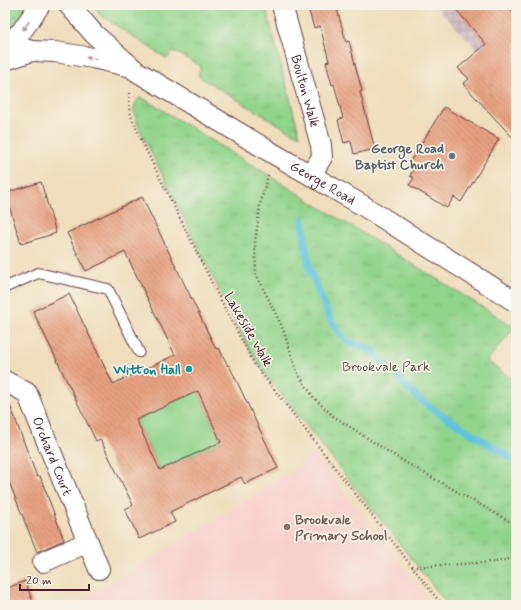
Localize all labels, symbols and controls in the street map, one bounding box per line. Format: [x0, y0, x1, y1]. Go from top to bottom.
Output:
one-way arrow [22, 21, 30, 31]
street label: Boulton Walk [286, 53, 324, 129]
one-way arrow [84, 54, 97, 60]
place label: George Road Baptist Church [355, 140, 444, 174]
marker: George Road Baptist Church [447, 151, 457, 161]
street label: George Road [286, 157, 359, 209]
street label: Lakeside Walk [220, 289, 277, 370]
park label: Brookvale Park [342, 358, 430, 376]
place label: Witton Hall [112, 361, 181, 379]
marker: Witton Hall [184, 364, 194, 374]
street label: Orchard Court [28, 414, 76, 498]
place label: Brookvale Primary School [295, 511, 388, 545]
marker: Brookvale Primary School [282, 522, 292, 532]
scale bar [20, 566, 89, 592]
text: 20 m [26, 573, 52, 589]

